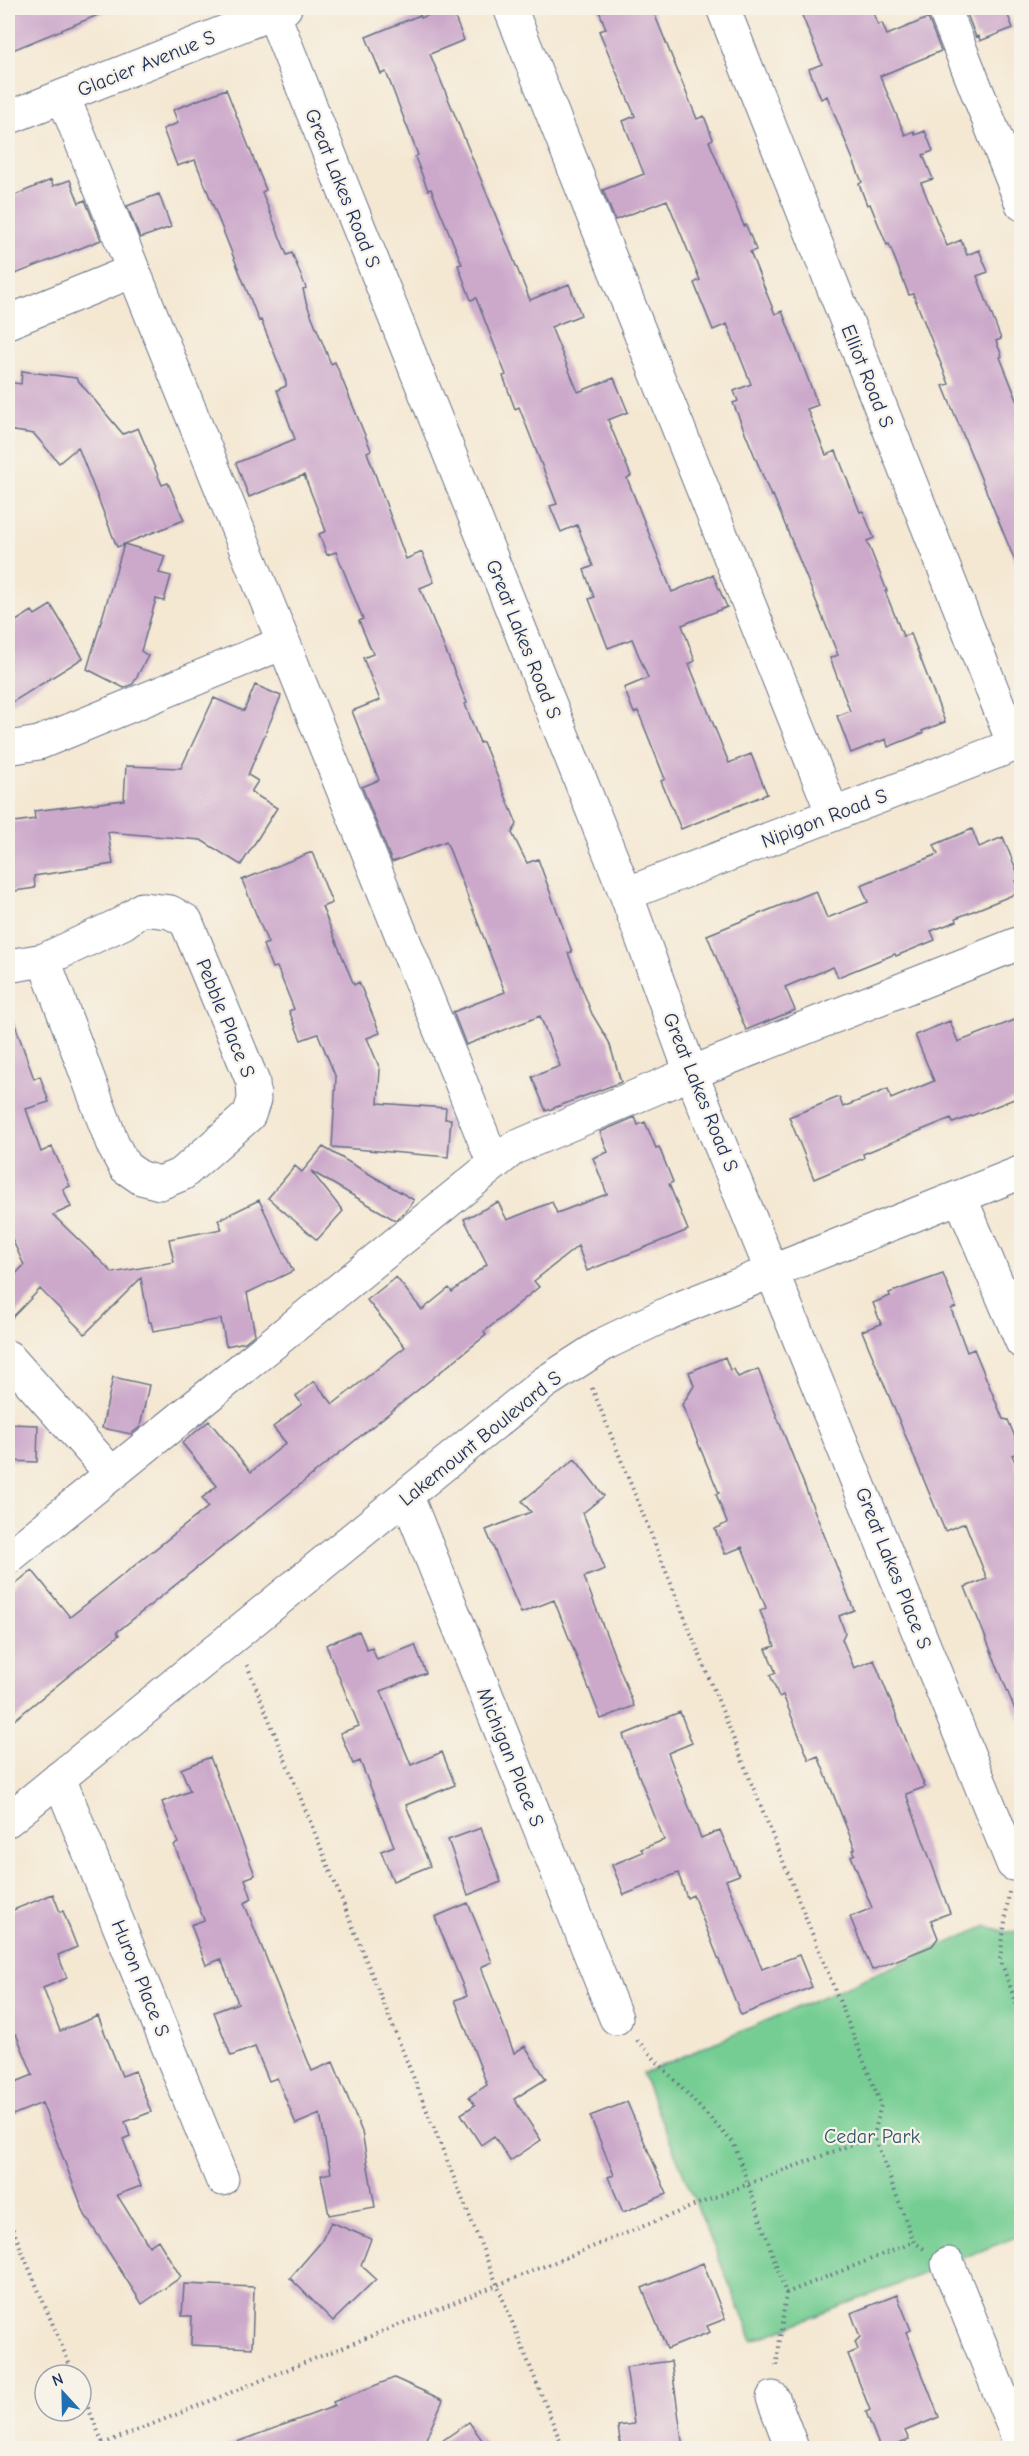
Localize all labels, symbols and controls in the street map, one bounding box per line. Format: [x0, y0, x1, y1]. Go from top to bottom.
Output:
street label: Glacier Avenue S [74, 25, 218, 102]
street label: Great Lakes Road S [300, 105, 385, 271]
street label: Elliot Road S [836, 321, 899, 431]
street label: Great Lakes Road S [481, 556, 566, 722]
street label: Nipigon Road S [758, 784, 890, 853]
street label: Pebble Place S [191, 955, 260, 1081]
street label: Great Lakes Road S [658, 1009, 743, 1175]
street label: Lakemount Boulevard S [395, 1366, 566, 1511]
street label: Great Lakes Place S [851, 1484, 936, 1652]
street label: Michigan Place S [472, 1684, 549, 1830]
street label: Huron Place S [107, 1916, 174, 2040]
park label: Cedar Park [824, 2125, 920, 2148]
north arrow [33, 2363, 93, 2423]
text: N [50, 2370, 66, 2390]

